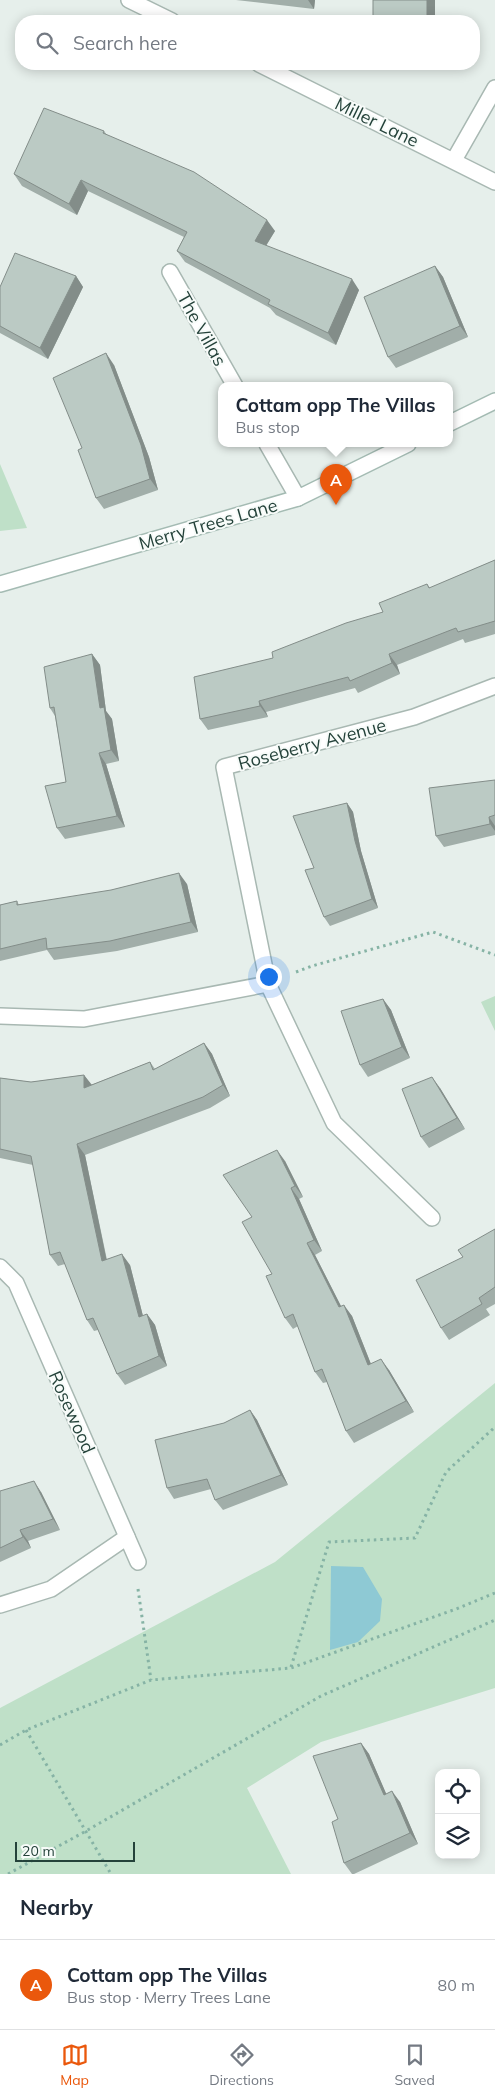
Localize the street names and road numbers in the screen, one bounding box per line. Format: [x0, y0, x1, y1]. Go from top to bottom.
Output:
street label: Miller Lane [331, 92, 423, 152]
street label: The Villas [172, 288, 232, 370]
street label: Merry Trees Lane [136, 493, 280, 555]
street label: Roseberry Avenue [235, 713, 389, 775]
street label: Rosewood [44, 1367, 100, 1457]

